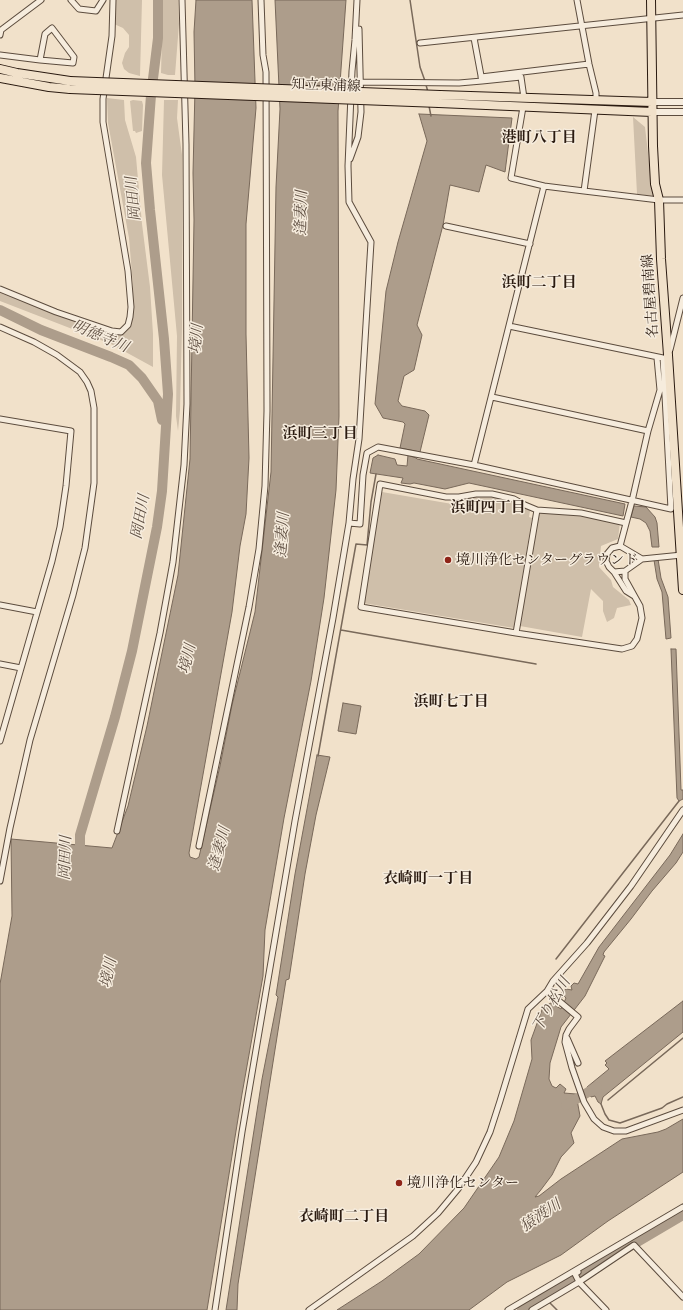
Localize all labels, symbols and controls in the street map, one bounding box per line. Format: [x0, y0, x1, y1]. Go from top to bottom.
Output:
street label: 知立東浦線 [291, 76, 361, 96]
district label: 港町八丁目 [502, 129, 576, 147]
water label: 岡田川 [123, 176, 145, 222]
water label: 逢妻川 [293, 190, 311, 236]
street label: 名古屋碧南線 [640, 254, 662, 338]
district label: 浜町二丁目 [502, 274, 576, 292]
water label: 明徳寺川 [69, 317, 131, 357]
water label: 境川 [186, 323, 208, 355]
district label: 浜町三丁目 [283, 425, 357, 443]
water label: 岡田川 [128, 493, 154, 541]
district label: 浜町四丁目 [451, 499, 525, 517]
water label: 逢妻川 [272, 512, 294, 558]
place label: 境川浄化センターグラウンド [456, 552, 638, 568]
marker: 境川浄化センターグラウンド [443, 555, 453, 565]
water label: 境川 [176, 642, 200, 676]
district label: 浜町七丁目 [414, 693, 488, 711]
water label: 逢妻川 [205, 825, 235, 873]
water label: 岡田川 [56, 835, 76, 881]
district label: 衣崎町一丁目 [383, 870, 473, 888]
water label: 境川 [97, 956, 121, 990]
water label: 下り松川 [529, 975, 575, 1035]
place label: 境川浄化センター [407, 1175, 519, 1191]
marker: 境川浄化センター [394, 1178, 404, 1188]
water label: 猿渡川 [517, 1196, 565, 1236]
district label: 衣崎町二丁目 [299, 1208, 389, 1226]

